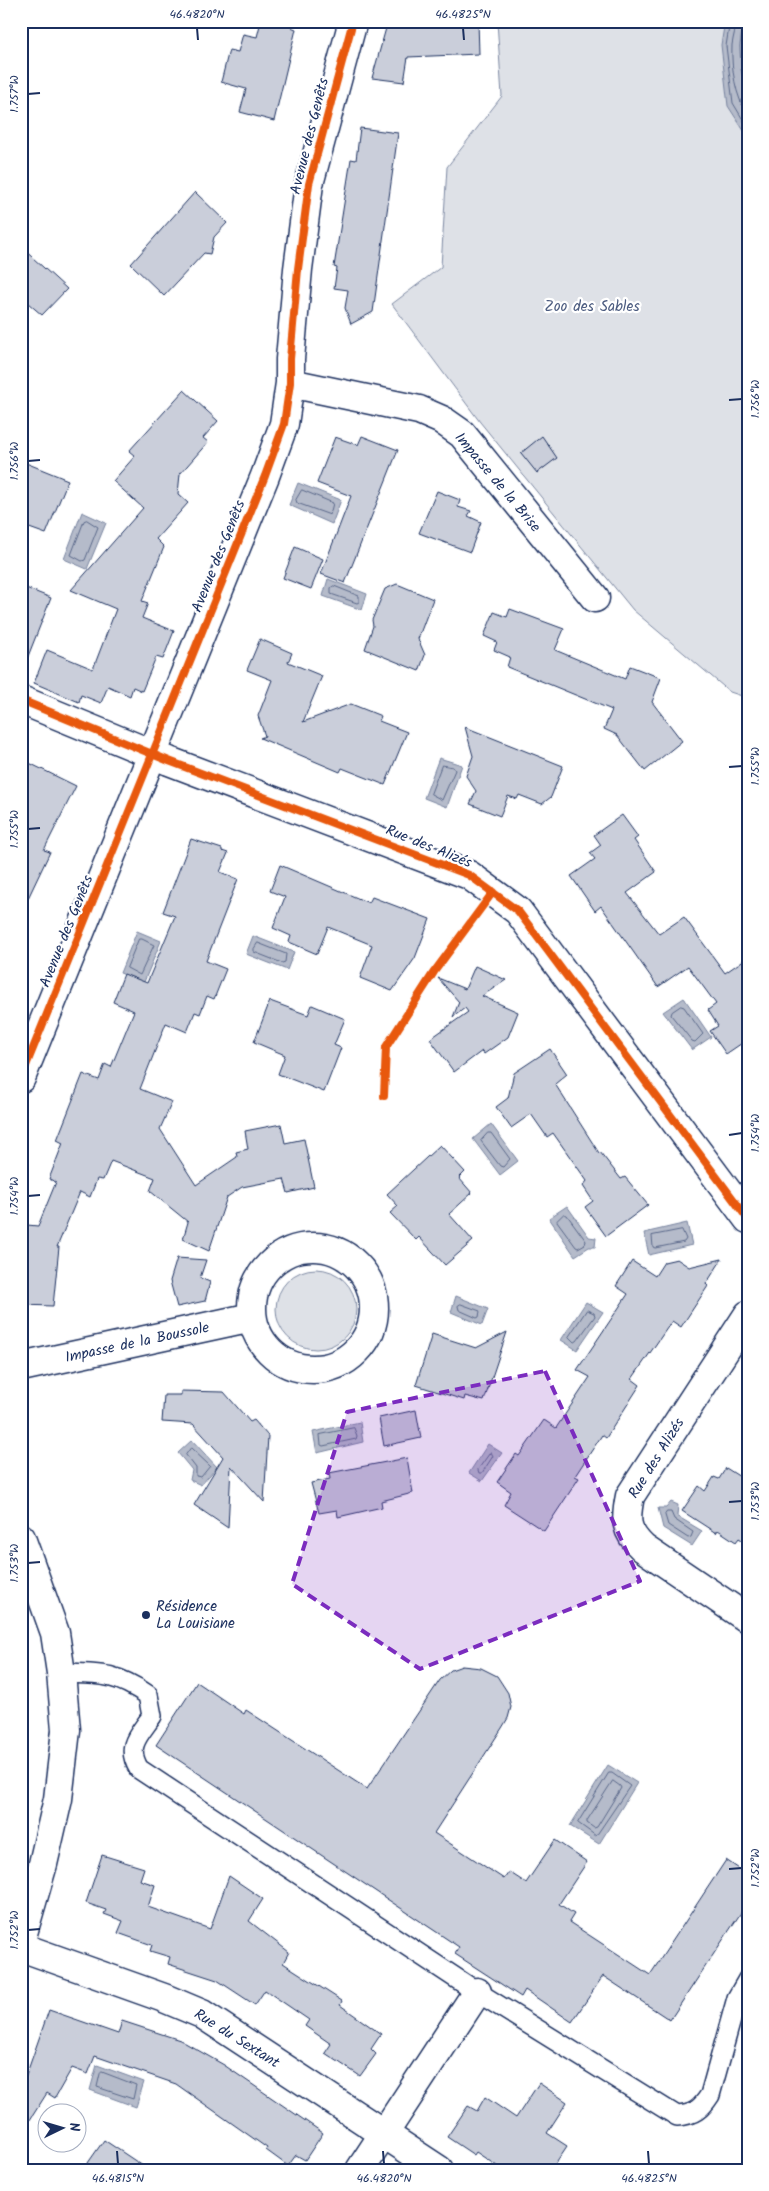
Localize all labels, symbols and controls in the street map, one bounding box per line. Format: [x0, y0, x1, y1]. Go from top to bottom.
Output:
text: 46.4820°N [169, 5, 225, 24]
text: 46.4825°N [435, 5, 491, 24]
text: 1.757°W [5, 75, 24, 113]
street label: Avenue des Genêts [284, 75, 336, 197]
park label: Zoo des Sables [544, 295, 640, 319]
text: 1.756°W [746, 380, 765, 418]
street label: Impasse de la Brise [448, 427, 547, 538]
text: 1.756°W [5, 442, 24, 480]
street label: Avenue des Genêts [185, 496, 253, 616]
text: 1.755°W [746, 747, 765, 785]
text: 1.755°W [5, 810, 24, 848]
street label: Rue des Alizés [382, 819, 476, 875]
street label: Avenue des Genêts [33, 871, 101, 991]
text: 1.754°W [746, 1114, 765, 1152]
text: 1.754°W [5, 1177, 24, 1215]
street label: Impasse de la Boussole [63, 1316, 212, 1370]
street label: Rue des Alizés [622, 1413, 692, 1504]
text: 1.753°W [746, 1482, 765, 1520]
text: 1.753°W [5, 1544, 24, 1582]
place label: Résidence La Louisiane [156, 1595, 235, 1636]
marker: Résidence La Louisiane [140, 1609, 152, 1621]
text: 1.752°W [746, 1848, 765, 1888]
text: 1.752°W [5, 1910, 24, 1950]
street label: Rue du Sextant [189, 2003, 284, 2075]
north arrow [38, 2104, 88, 2154]
text: N [63, 2122, 85, 2132]
text: 46.4815°N [92, 2169, 144, 2188]
text: 46.4820°N [356, 2169, 412, 2188]
text: 46.4825°N [621, 2169, 677, 2188]

